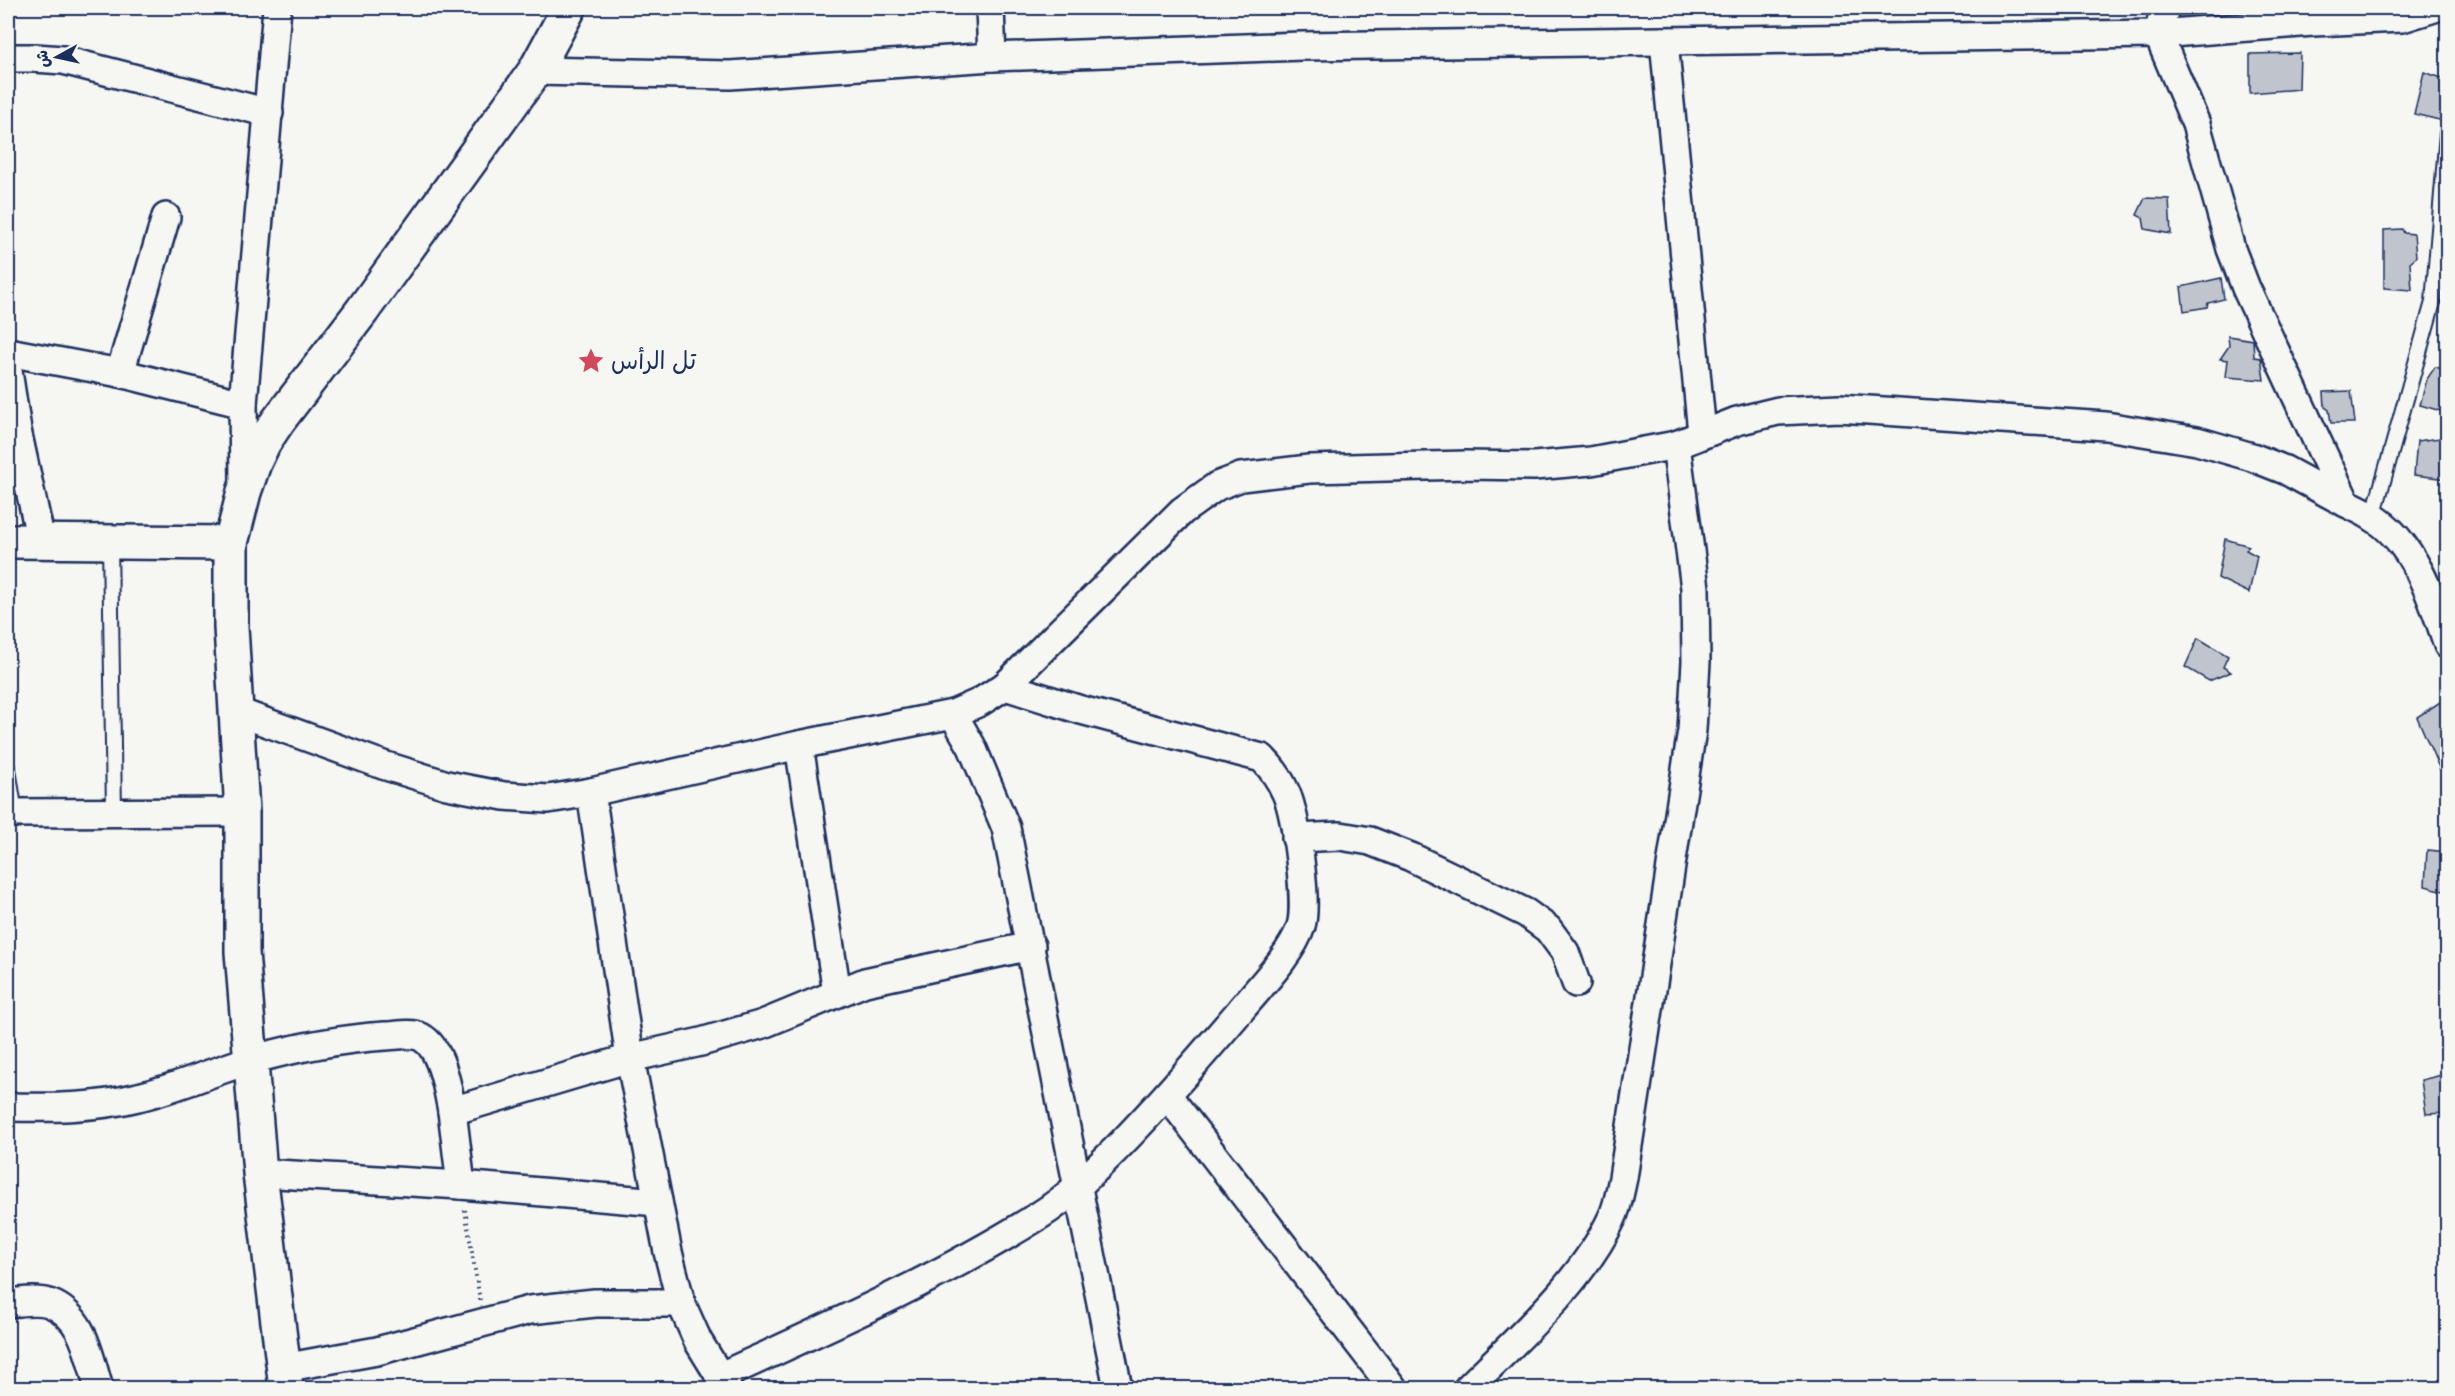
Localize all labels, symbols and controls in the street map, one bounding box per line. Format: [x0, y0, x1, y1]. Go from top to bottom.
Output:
north arrow [27, 27, 87, 87]
text: ش [32, 49, 55, 69]
place icon: تل الرأس [576, 346, 606, 376]
place label: تل الرأس [611, 346, 697, 378]

